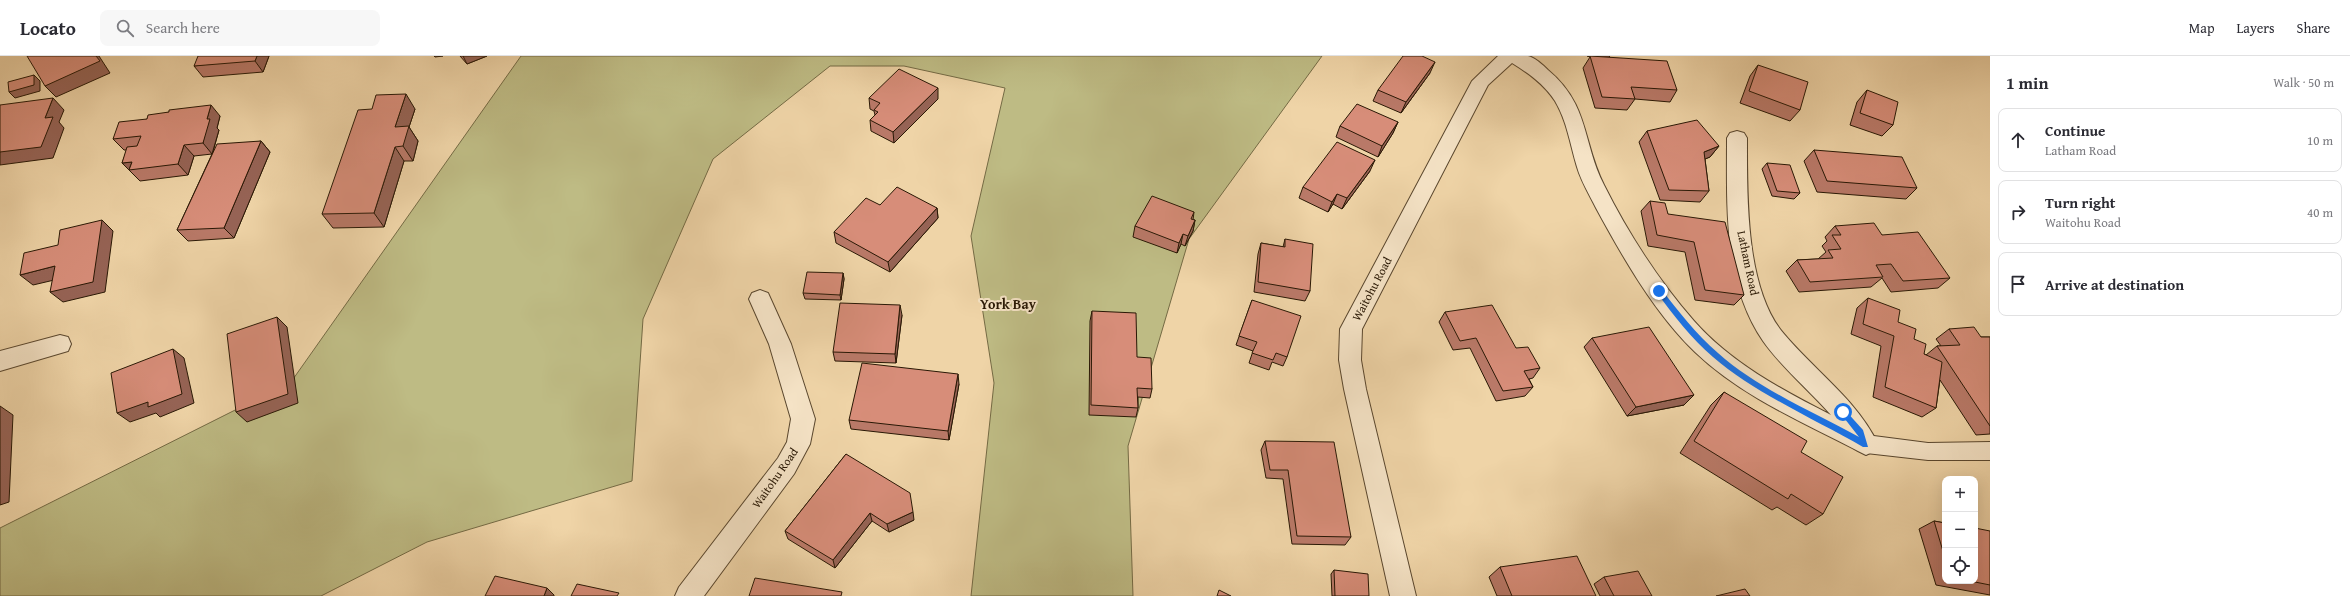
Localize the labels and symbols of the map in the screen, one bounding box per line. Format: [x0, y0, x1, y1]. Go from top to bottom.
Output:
street label: Latham Road [1733, 229, 1764, 297]
street label: Waitohu Road [1348, 253, 1396, 324]
route end [1650, 282, 1668, 300]
district label: York Bay [980, 294, 1037, 314]
route start [1834, 403, 1852, 421]
street label: Waitohu Road [748, 444, 802, 511]

